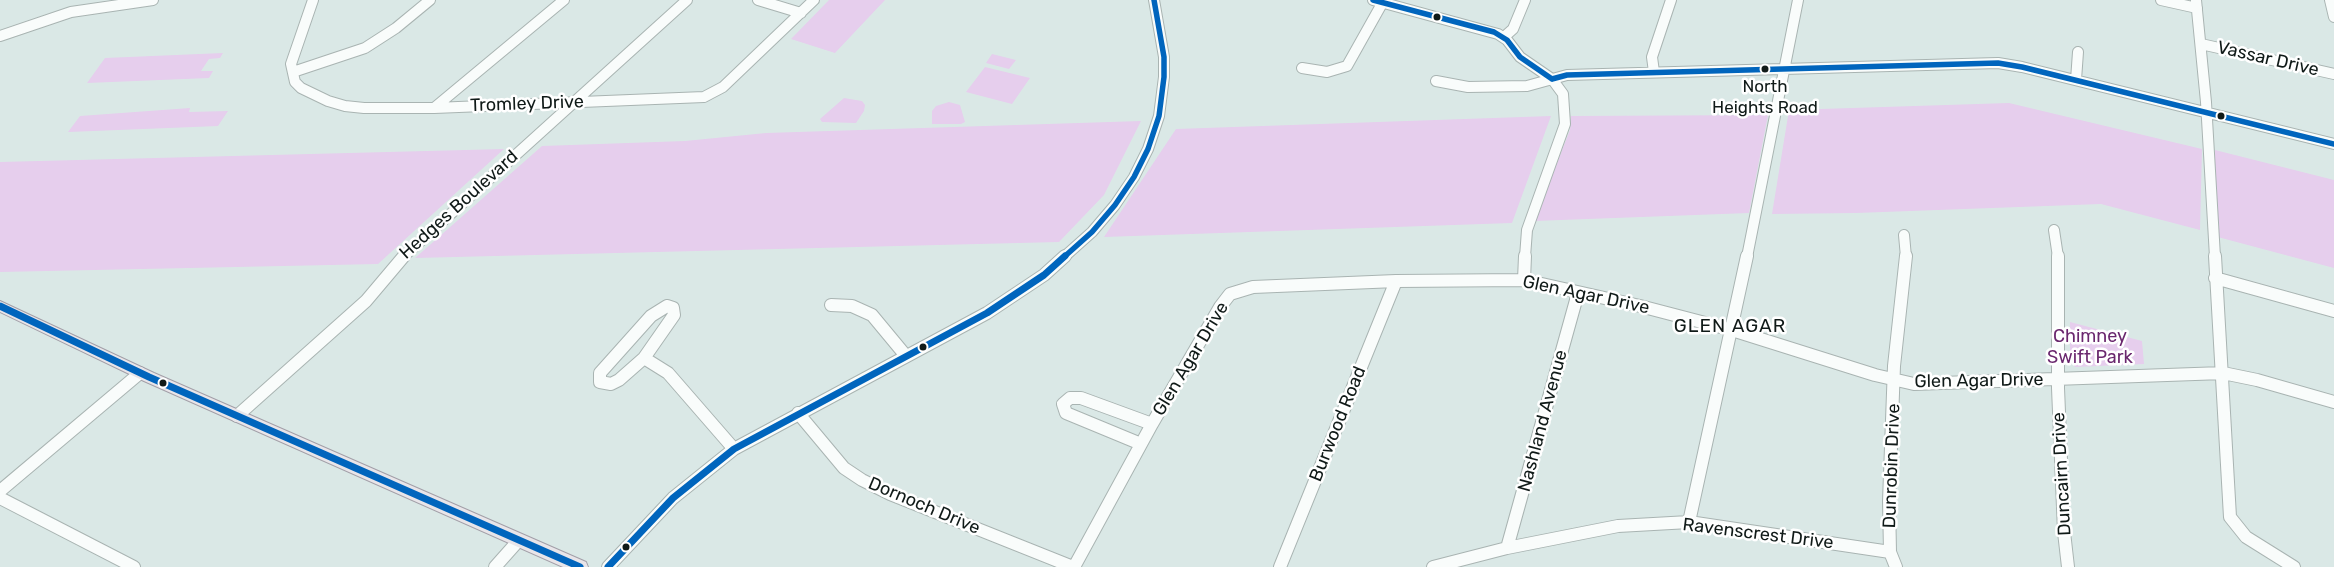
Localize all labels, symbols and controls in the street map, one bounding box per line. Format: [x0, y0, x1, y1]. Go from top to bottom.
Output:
unlabelled marker [1432, 12, 1442, 22]
street label: Vassar Drive [2215, 37, 2321, 81]
marker: North Heights Road [1760, 64, 1770, 74]
place label: North Heights Road [1712, 77, 1818, 117]
street label: Tromley Drive [470, 91, 584, 117]
unlabelled marker [2216, 111, 2226, 121]
street label: Hedges Boulevard [395, 146, 523, 264]
street label: Glen Agar Drive [1521, 271, 1651, 319]
street label: Glen Agar Drive [1148, 298, 1234, 420]
district label: GLEN AGAR [1673, 316, 1787, 338]
park label: Chimney Swift Park [2047, 326, 2133, 368]
unlabelled marker [918, 342, 928, 352]
street label: Nashland Avenue [1514, 348, 1572, 494]
street label: Burwood Road [1305, 363, 1371, 485]
street label: Glen Agar Drive [1914, 369, 2044, 393]
unlabelled marker [158, 378, 168, 388]
street label: Dunrobin Drive [1879, 403, 1905, 529]
street label: Duncairn Drive [2048, 412, 2076, 536]
street label: Dornoch Drive [865, 473, 983, 539]
street label: Ravenscrest Drive [1681, 514, 1835, 554]
unlabelled marker [621, 542, 631, 552]

